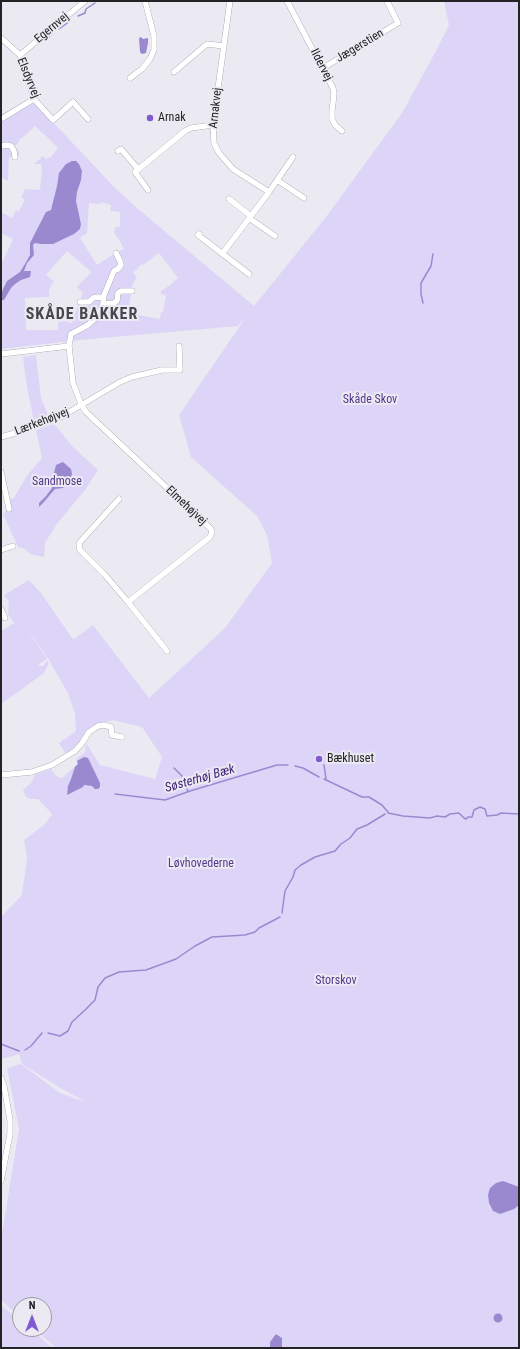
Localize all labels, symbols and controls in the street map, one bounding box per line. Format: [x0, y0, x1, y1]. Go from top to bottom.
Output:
street label: Egernvej [32, 10, 72, 46]
street label: Jægerstien [334, 26, 386, 66]
street label: Ildervej [307, 46, 335, 84]
street label: Elsdyrvej [13, 56, 43, 100]
street label: Arnakvej [207, 87, 225, 129]
place label: Arnak [158, 111, 186, 125]
marker: Arnak [145, 113, 155, 123]
district label: SKÅDE BAKKER [26, 305, 138, 325]
park label: Skåde Skov [343, 393, 397, 407]
street label: Lærkehøjvej [13, 405, 71, 439]
park label: Sandmose [32, 475, 82, 489]
street label: Elmehøjvej [162, 483, 210, 529]
place label: Bækhuset [327, 752, 374, 766]
marker: Bækhuset [314, 754, 324, 764]
water label: Søsterhøj Bæk [163, 762, 237, 796]
park label: Løvhovederne [168, 857, 234, 871]
park label: Storskov [315, 974, 357, 988]
north arrow [12, 1297, 52, 1337]
text: N [29, 1299, 35, 1312]

